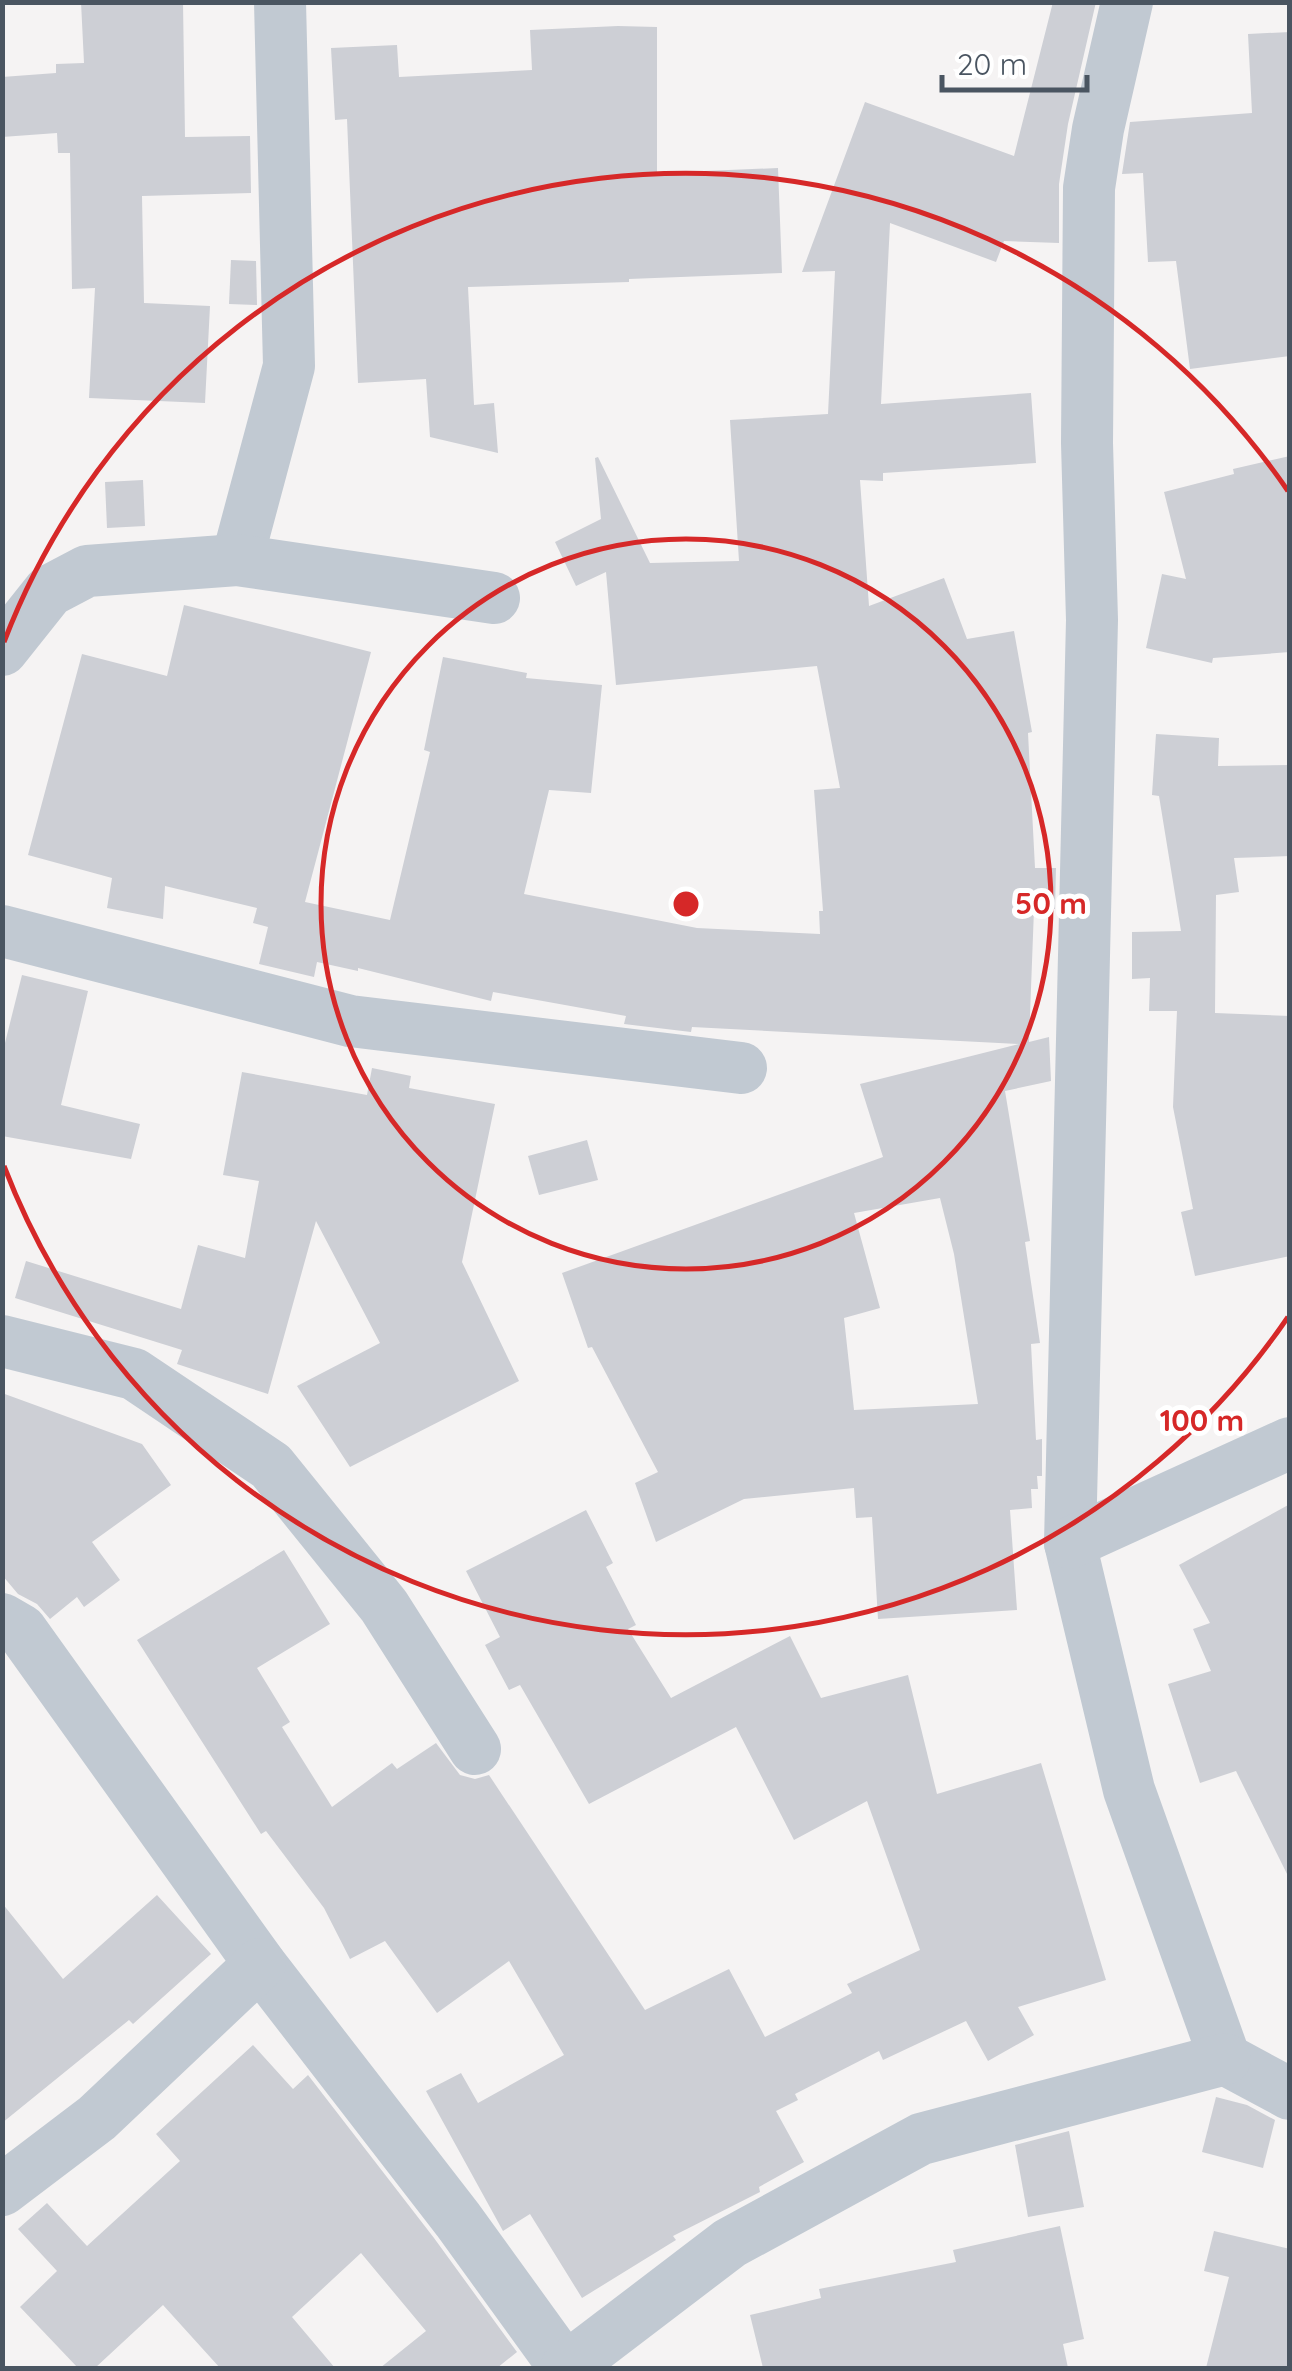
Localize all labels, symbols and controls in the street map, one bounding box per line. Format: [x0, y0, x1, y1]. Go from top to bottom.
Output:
scale bar [942, 30, 1087, 92]
text: 20 m [957, 45, 1027, 83]
text: 50 m [1015, 884, 1087, 922]
centre of rings [668, 886, 704, 922]
text: 100 m [1160, 1401, 1244, 1439]

